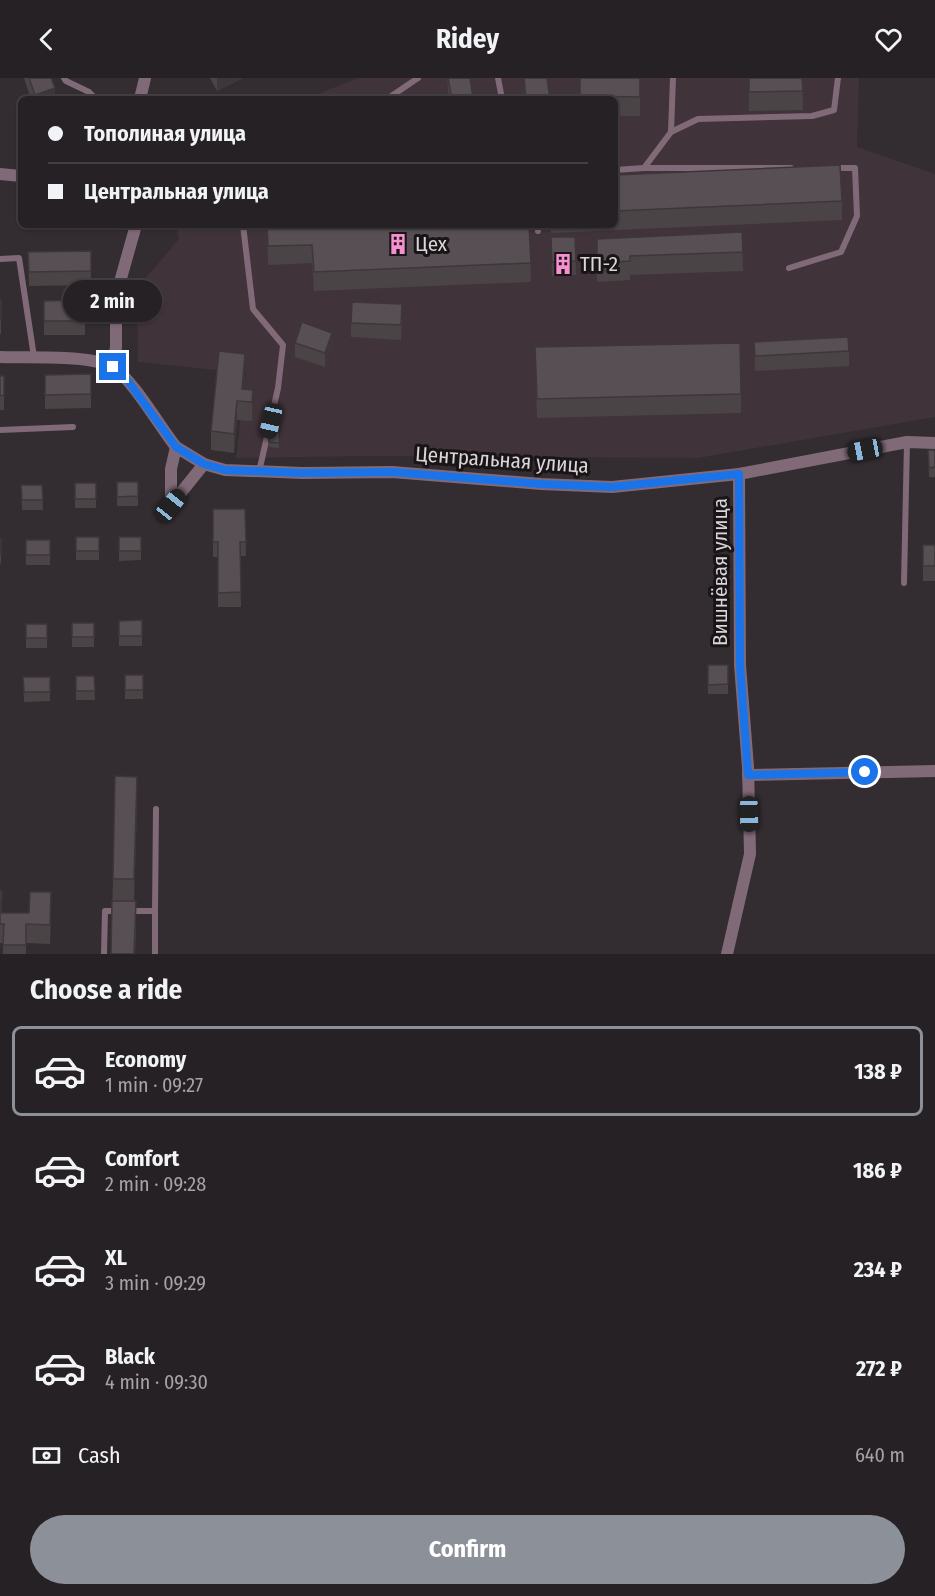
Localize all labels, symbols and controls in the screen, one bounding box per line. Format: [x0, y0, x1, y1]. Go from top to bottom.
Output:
icon: back [30, 23, 63, 56]
text: Ridey [436, 23, 499, 55]
icon: heart [872, 23, 905, 56]
text: Тополиная улица [84, 120, 246, 147]
text: Центральная улица [84, 178, 269, 205]
place label: Цех [415, 231, 448, 257]
building icon: Цех [386, 232, 410, 256]
place label: ТП-2 [580, 251, 618, 277]
building icon: ТП-2 [551, 252, 575, 276]
callout: 2 min [63, 280, 162, 322]
text: 2 min [90, 289, 135, 313]
route end [99, 353, 126, 380]
car [258, 401, 284, 441]
car [846, 438, 884, 462]
street label: Центральная улица [414, 441, 590, 479]
car [153, 485, 189, 525]
street label: Вишнёвая улица [707, 498, 733, 646]
route start [851, 758, 878, 785]
car [740, 796, 758, 832]
text: Choose a ride [30, 974, 182, 1006]
icon: car [33, 1044, 87, 1098]
text: Economy [105, 1046, 186, 1073]
text: 138 ₽ [854, 1058, 902, 1085]
text: 1 min · 09:27 [105, 1073, 203, 1097]
icon: car [33, 1143, 87, 1197]
text: Comfort [105, 1145, 179, 1172]
text: 186 ₽ [853, 1157, 902, 1184]
text: 2 min · 09:28 [105, 1172, 206, 1196]
icon: car [33, 1242, 87, 1296]
text: XL [105, 1244, 127, 1271]
text: 234 ₽ [854, 1256, 902, 1283]
text: 3 min · 09:29 [105, 1271, 206, 1295]
icon: car [33, 1341, 87, 1395]
text: Black [105, 1343, 155, 1370]
text: 272 ₽ [856, 1355, 902, 1382]
text: 4 min · 09:30 [105, 1370, 208, 1394]
icon: cash [30, 1439, 63, 1472]
text: Cash [78, 1442, 121, 1469]
text: 640 m [855, 1443, 905, 1467]
button: Confirm [30, 1515, 905, 1584]

